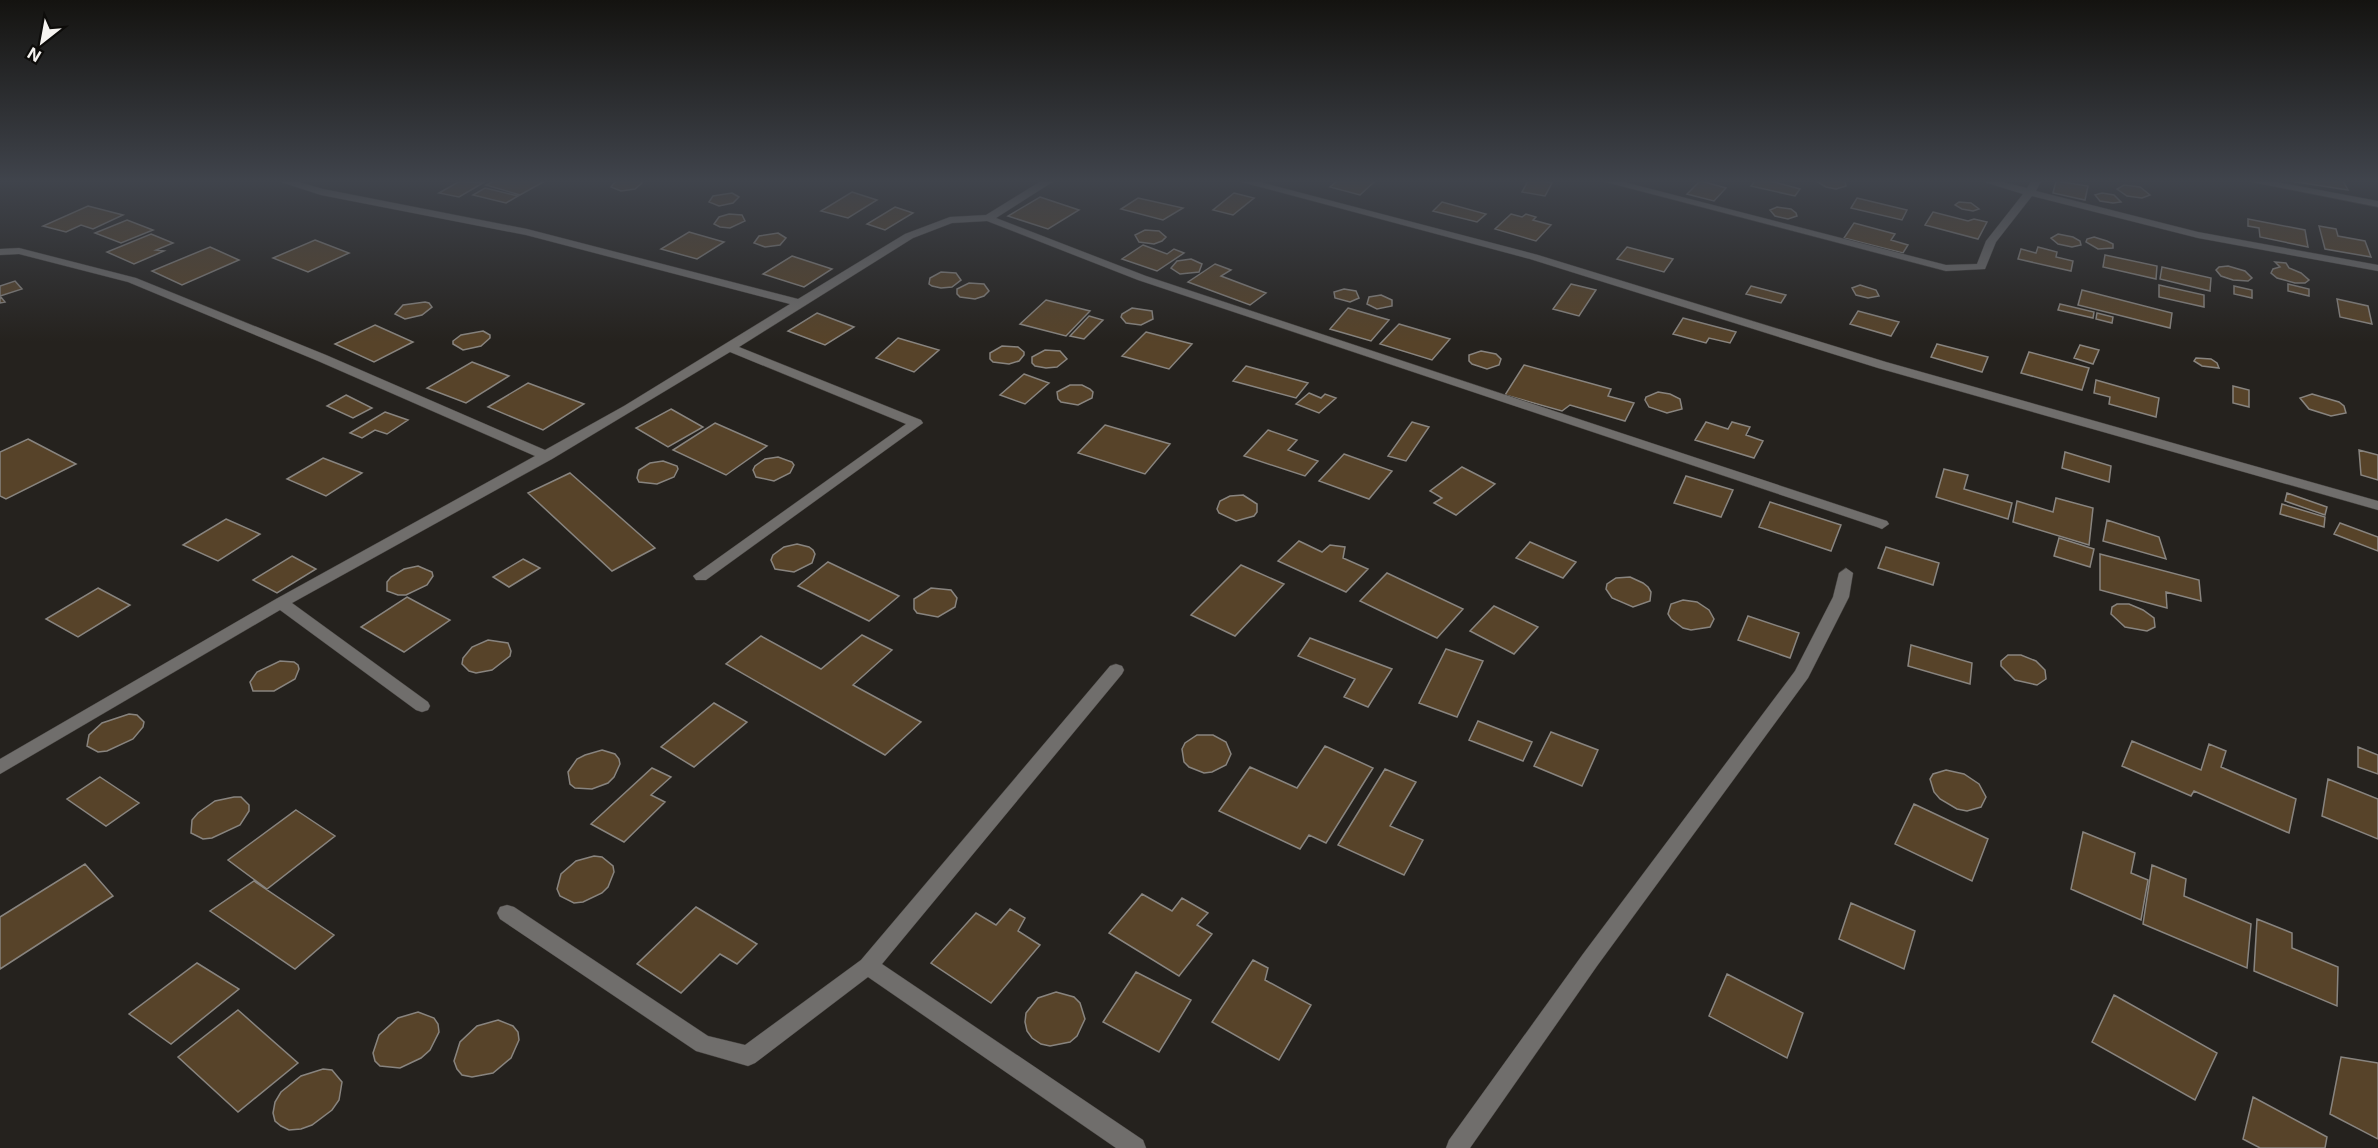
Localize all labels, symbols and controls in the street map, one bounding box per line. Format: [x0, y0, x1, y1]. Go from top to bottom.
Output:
north arrow [12, 12, 72, 72]
text: N [24, 43, 45, 67]

